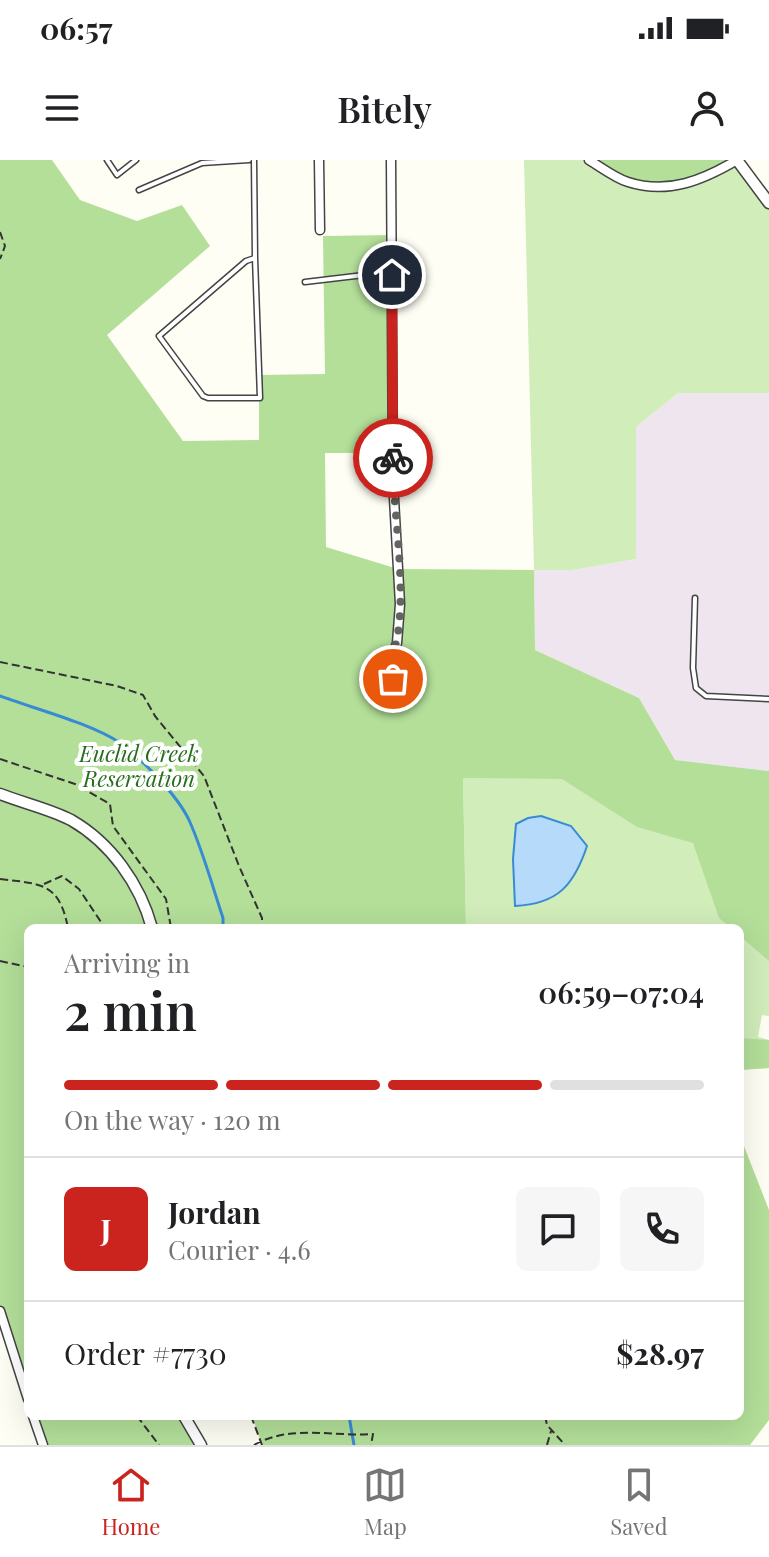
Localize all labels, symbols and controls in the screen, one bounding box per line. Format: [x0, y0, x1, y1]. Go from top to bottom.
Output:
text: 06:57 [40, 8, 112, 48]
text: Bitely [337, 84, 432, 132]
icon: menu [40, 86, 84, 130]
icon: person [685, 86, 729, 130]
pin [358, 241, 426, 309]
icon: home [370, 253, 414, 297]
courier [353, 418, 433, 498]
icon: bike [371, 436, 415, 480]
pin [359, 645, 427, 713]
icon: bag [371, 657, 415, 701]
park label: Euclid Creek Reservation [78, 738, 199, 793]
text: Arriving in [64, 945, 190, 980]
text: 06:59–07:04 [538, 972, 704, 1012]
text: 2 min [64, 975, 197, 1044]
text: On the way · 120 m [64, 1102, 281, 1137]
button: chat [516, 1187, 600, 1271]
button: phone [620, 1187, 704, 1271]
text: Jordan [168, 1192, 261, 1232]
text: J [101, 1209, 111, 1249]
text: Courier · 4.6 [168, 1232, 311, 1267]
text: Order #7730 [64, 1333, 227, 1373]
text: $28.97 [616, 1333, 704, 1373]
tab: Home [101, 1463, 160, 1541]
tab: Map [363, 1463, 407, 1541]
tab: Saved [610, 1463, 668, 1541]

